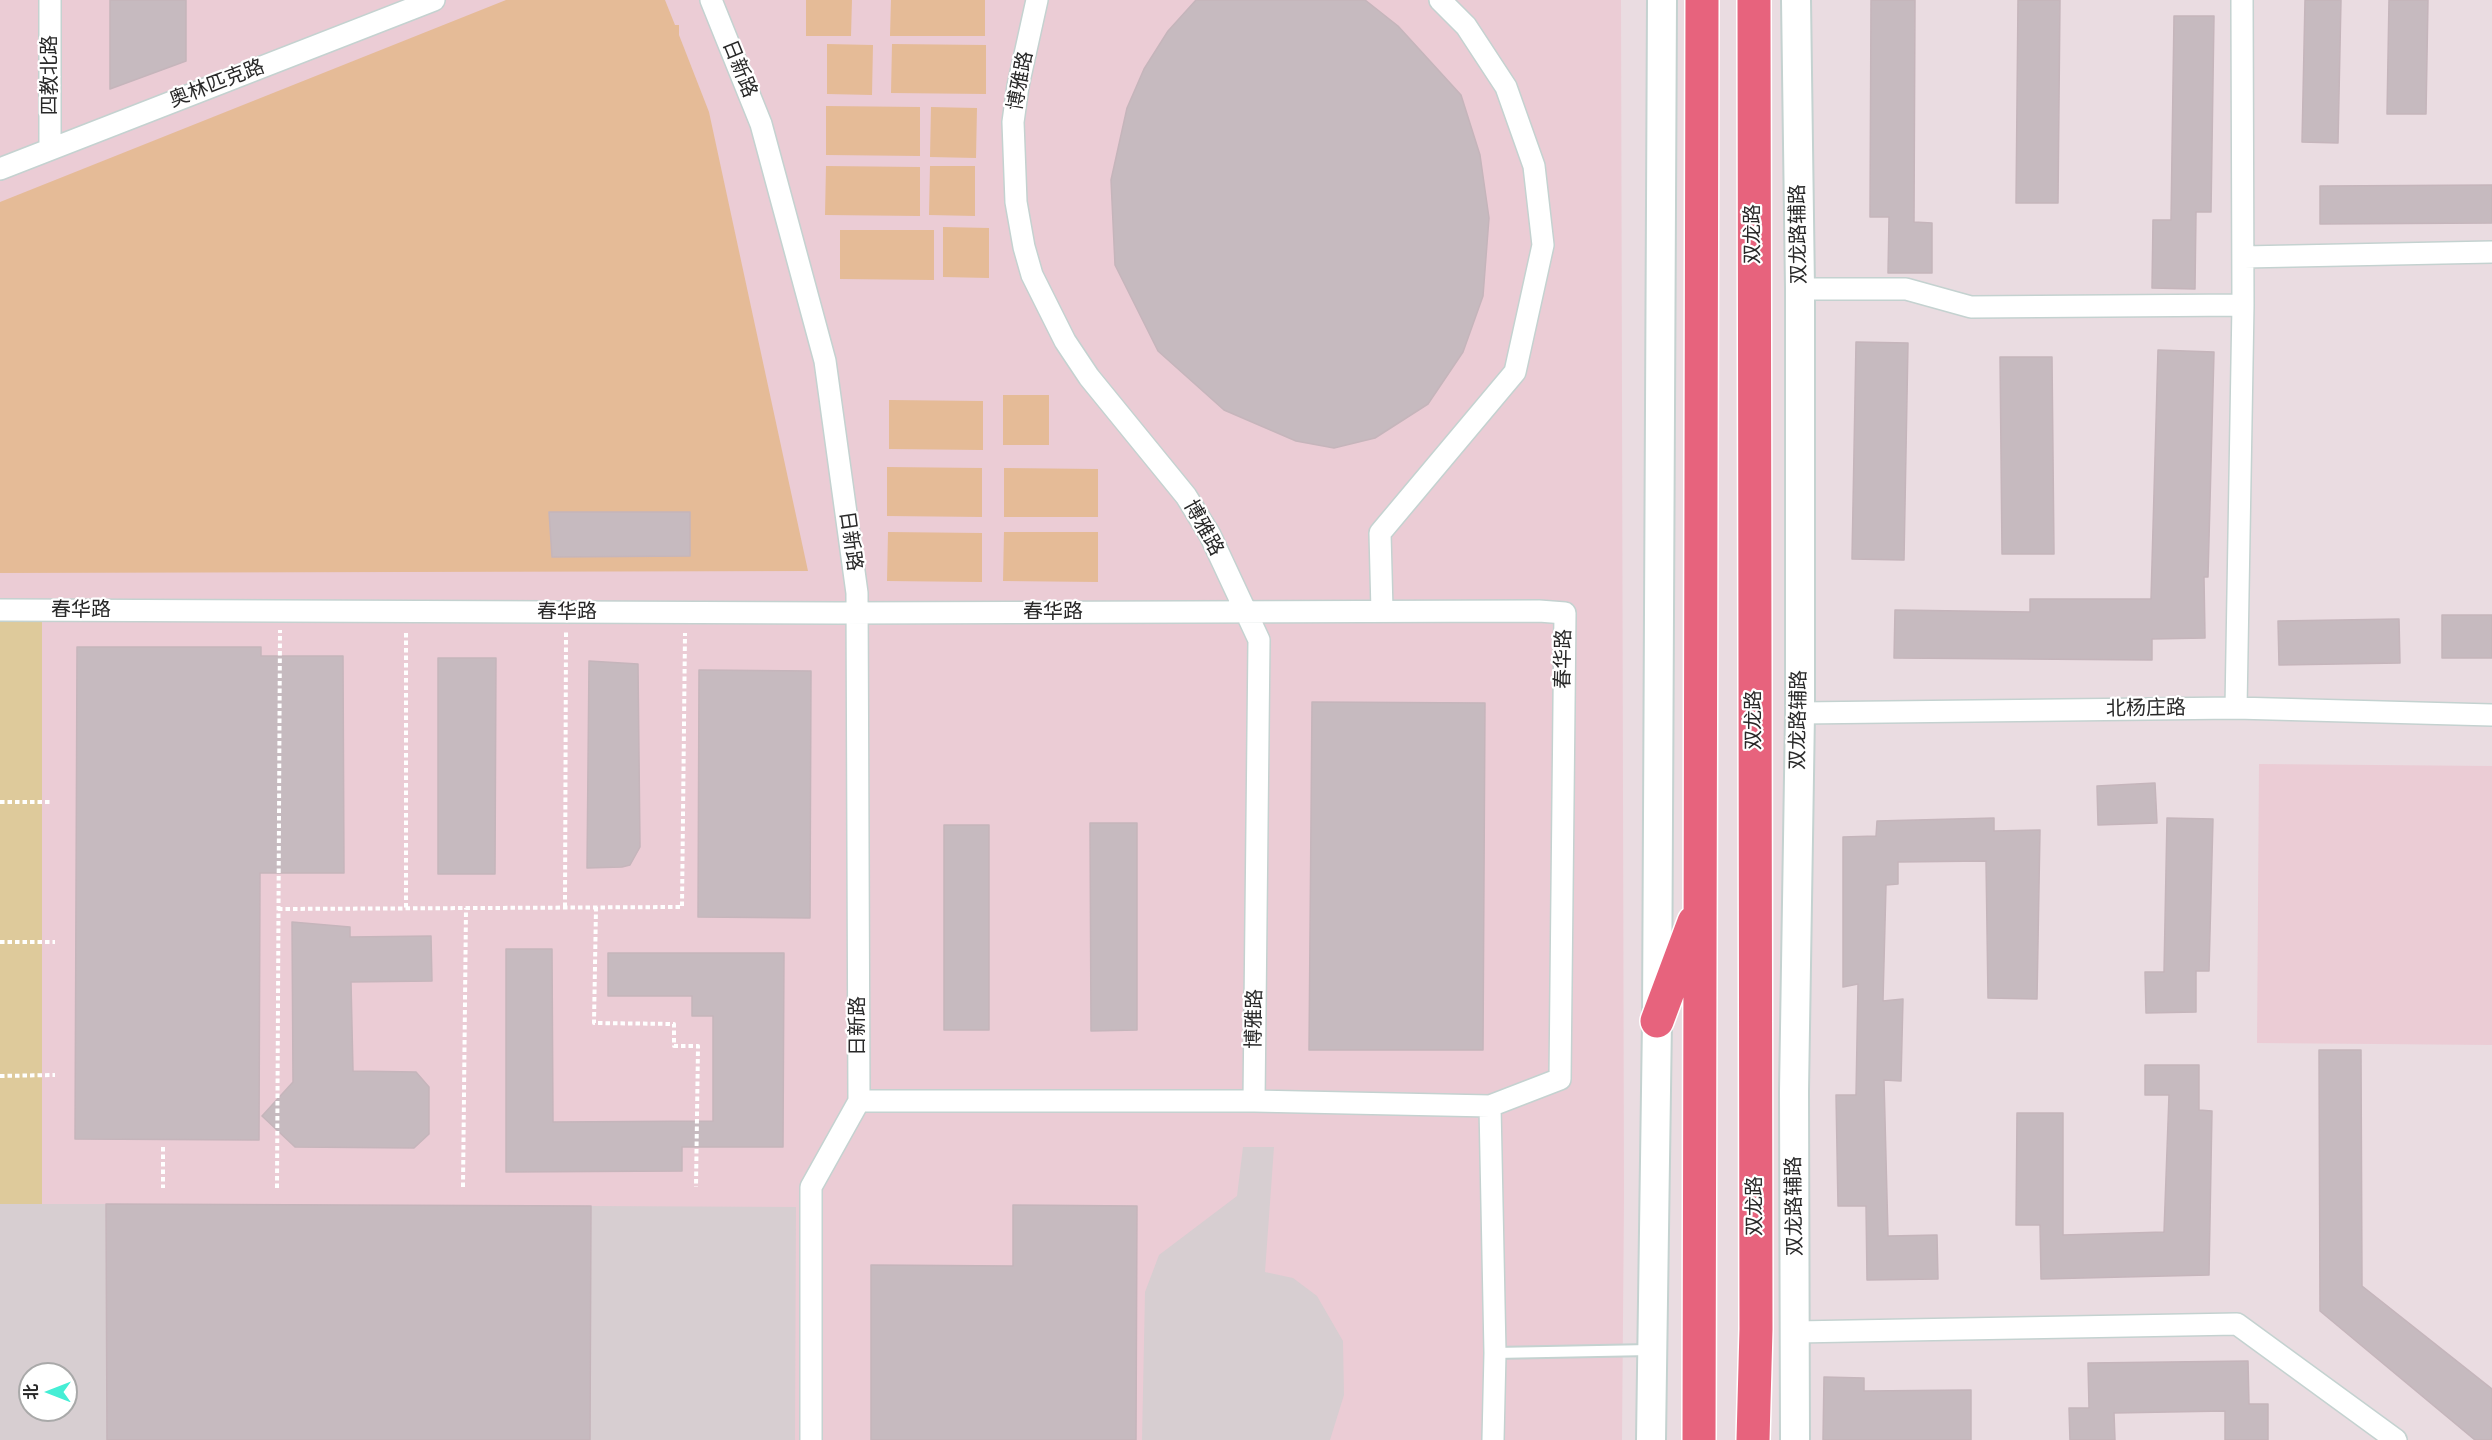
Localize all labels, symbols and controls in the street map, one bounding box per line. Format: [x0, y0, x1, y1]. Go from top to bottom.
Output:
street label: 四教北路 [38, 35, 62, 115]
street label: 日新路 [717, 37, 761, 101]
street label: 博雅路 [1003, 49, 1039, 113]
street label: 奥林匹克路 [166, 55, 268, 113]
street label: 双龙路辅路 [1786, 184, 1812, 284]
street label: 双龙路 [1741, 204, 1765, 264]
street label: 博雅路 [1178, 496, 1228, 560]
street label: 日新路 [834, 510, 866, 572]
street label: 春华路 [51, 598, 111, 622]
street label: 春华路 [537, 600, 597, 624]
street label: 春华路 [1023, 600, 1083, 624]
street label: 春华路 [1551, 629, 1577, 689]
street label: 双龙路辅路 [1786, 670, 1812, 770]
street label: 双龙路 [1742, 690, 1766, 750]
street label: 北杨庄路 [2106, 696, 2186, 722]
street label: 博雅路 [1242, 989, 1268, 1049]
street label: 日新路 [846, 996, 870, 1056]
street label: 双龙路辅路 [1782, 1156, 1808, 1256]
street label: 双龙路 [1743, 1176, 1767, 1236]
north arrow [18, 1362, 78, 1422]
text: 北 [23, 1384, 40, 1400]

